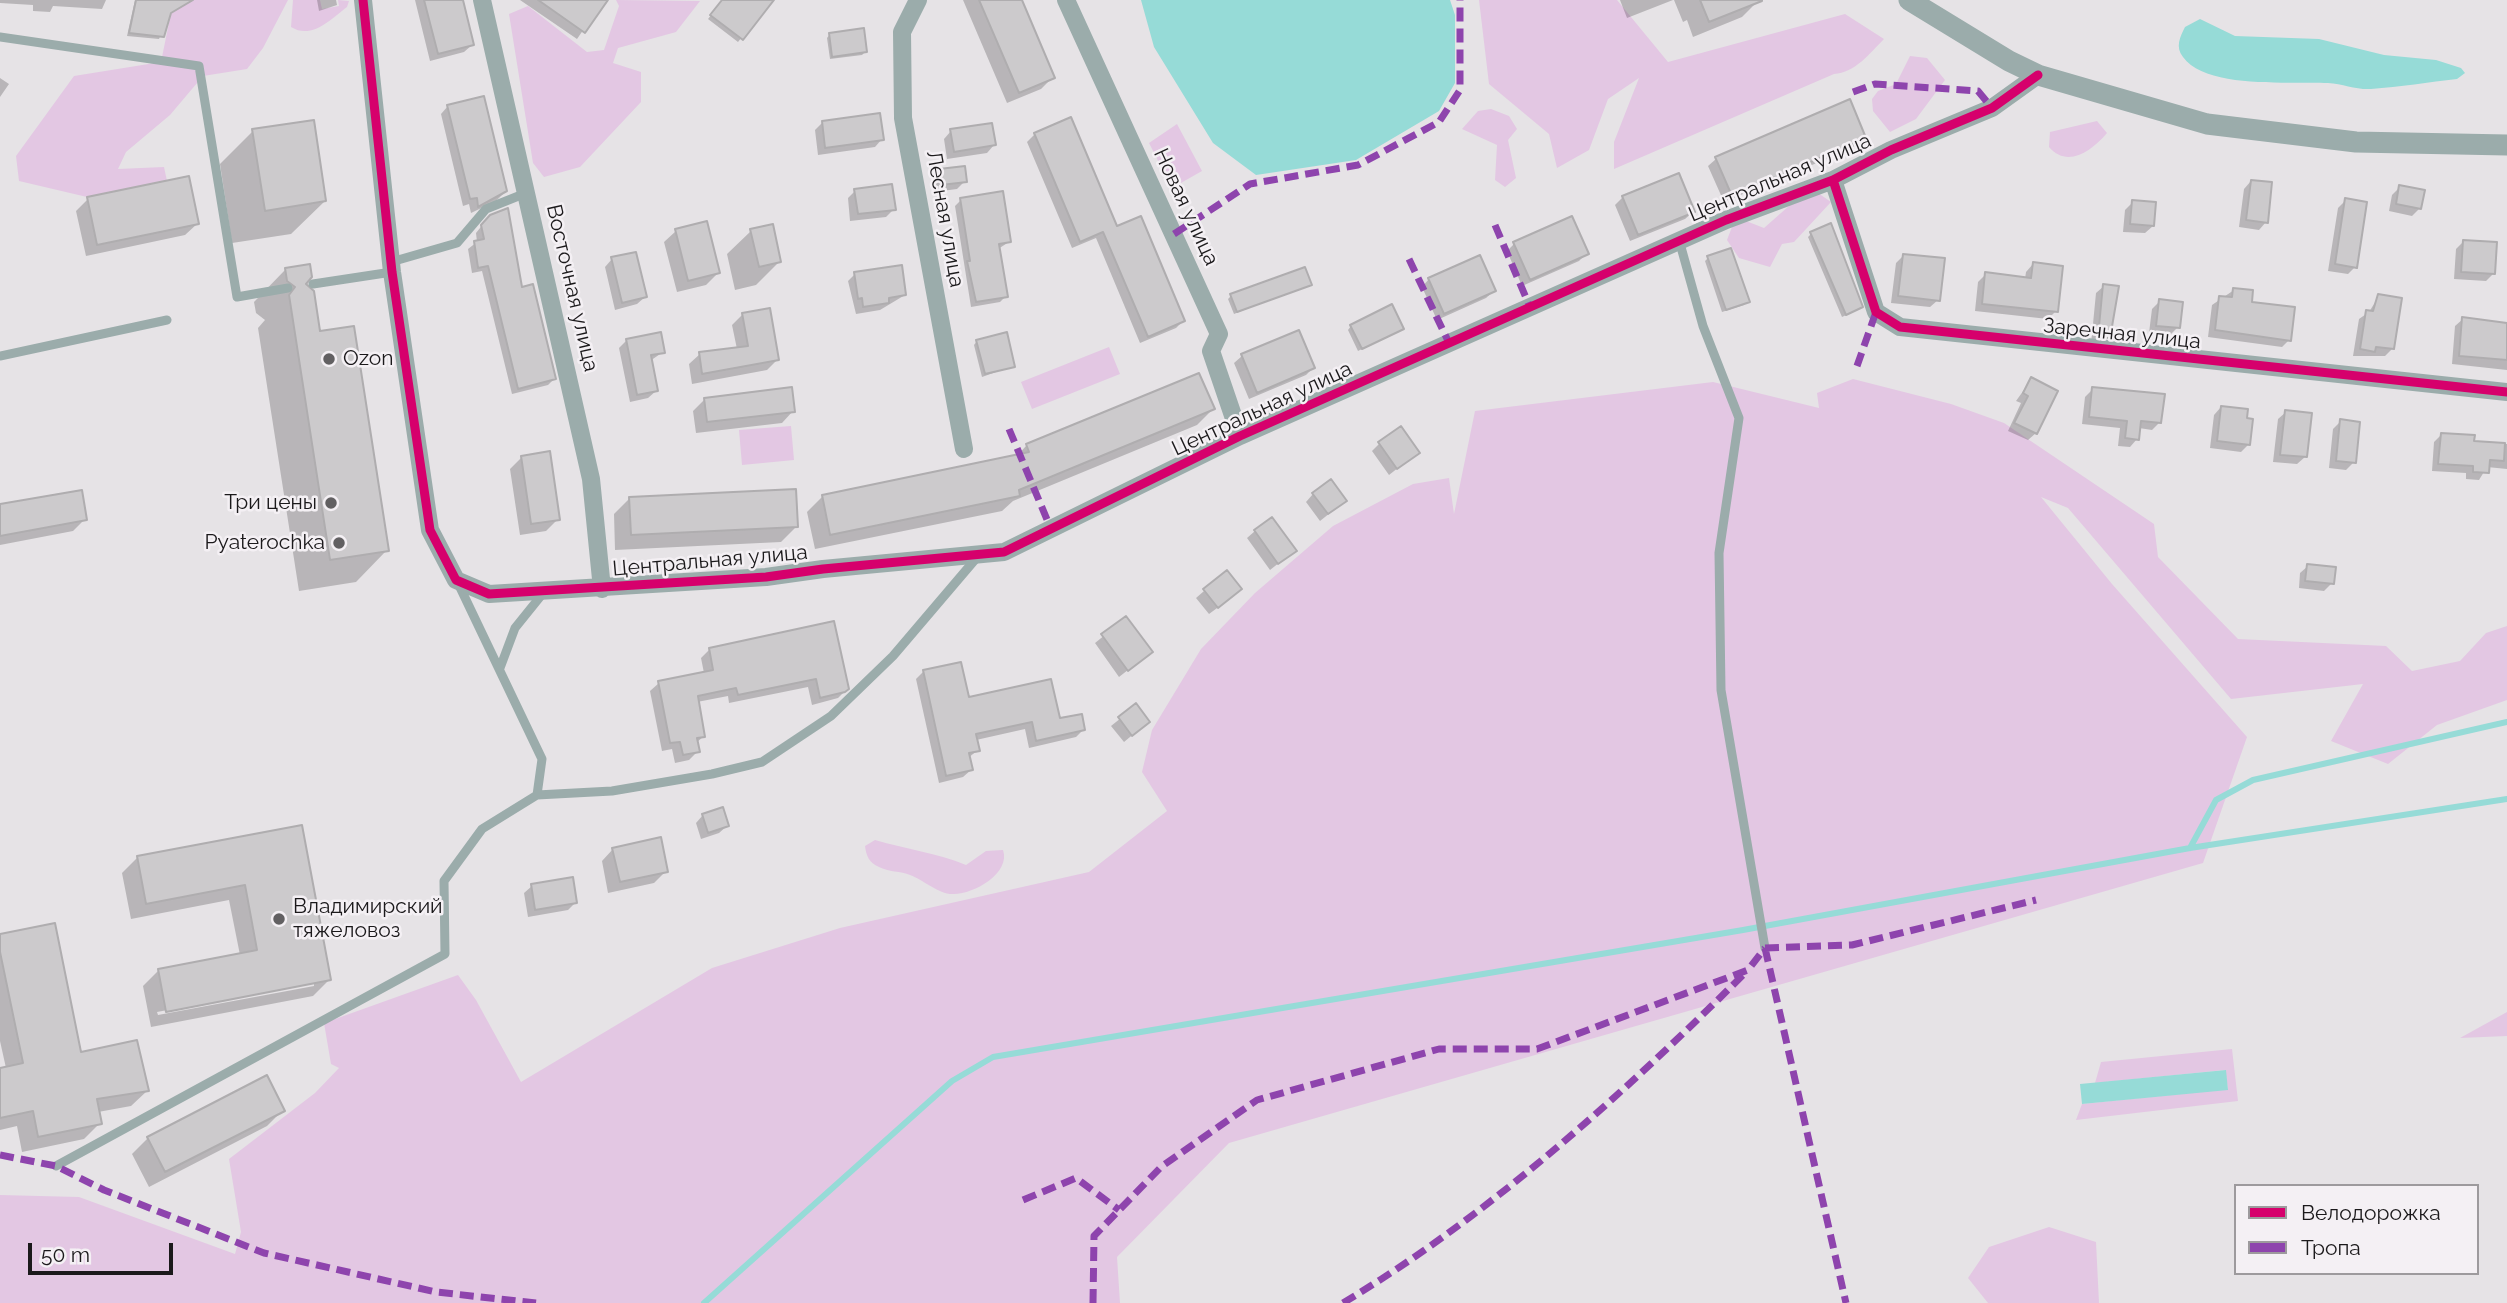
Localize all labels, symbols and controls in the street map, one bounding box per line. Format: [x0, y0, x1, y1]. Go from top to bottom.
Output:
street label: Центральная улица [1685, 128, 1875, 228]
street label: Новая улица [1148, 145, 1224, 269]
street label: Лесная улица [921, 149, 969, 289]
street label: Восточная улица [541, 202, 603, 374]
street label: Заречная улица [2042, 313, 2202, 355]
place label: Ozon [343, 346, 394, 372]
marker: Ozon [321, 351, 337, 367]
street label: Центральная улица [1168, 356, 1356, 462]
place label: Три цены [224, 490, 317, 516]
marker: Три цены [323, 495, 339, 511]
place label: Pyaterochka [204, 530, 325, 556]
marker: Pyaterochka [331, 535, 347, 551]
street label: Центральная улица [611, 540, 809, 582]
place label: Владимирский тяжеловоз [293, 894, 443, 944]
marker: Владимирский тяжеловоз [271, 911, 287, 927]
legend [2234, 1184, 2479, 1275]
text: Велодорожка [2301, 1200, 2441, 1225]
scale bar [32, 1230, 177, 1274]
text: Тропа [2301, 1235, 2361, 1260]
text: 50 m [41, 1242, 90, 1267]

